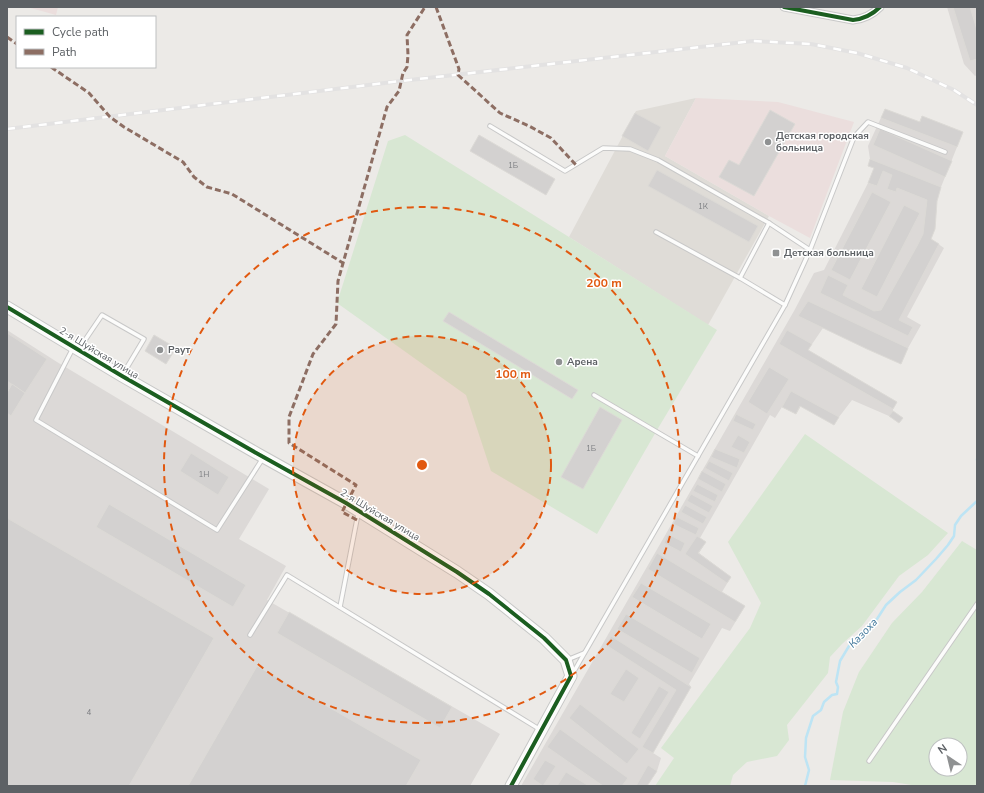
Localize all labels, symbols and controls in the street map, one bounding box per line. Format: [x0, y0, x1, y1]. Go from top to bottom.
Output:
legend [16, 16, 156, 68]
text: Cycle path [52, 24, 109, 40]
text: Path [52, 44, 77, 60]
place label: Детская городская больница [776, 129, 869, 155]
marker: Детская городская больница [763, 137, 773, 147]
house number: 1Б [508, 160, 518, 171]
house number: 1К [698, 201, 709, 212]
place label: Детская больница [784, 246, 874, 260]
marker: Детская больница [771, 248, 781, 258]
text: 200 m [586, 275, 622, 291]
street label: 2-я Шуйская улица [56, 324, 142, 382]
place label: Раут [168, 343, 190, 357]
marker: Раут [155, 345, 165, 355]
place label: Арена [567, 355, 598, 369]
marker: Арена [554, 357, 564, 367]
text: 100 m [495, 366, 531, 382]
house number: 1Б [586, 443, 596, 454]
centre of rings [415, 458, 429, 472]
house number: 1Н [199, 469, 209, 480]
street label: 2-я Шуйская улица [337, 486, 423, 544]
water label: Казоха [845, 615, 881, 651]
house number: 4 [87, 707, 92, 718]
north arrow [928, 737, 968, 777]
text: N [935, 741, 950, 758]

